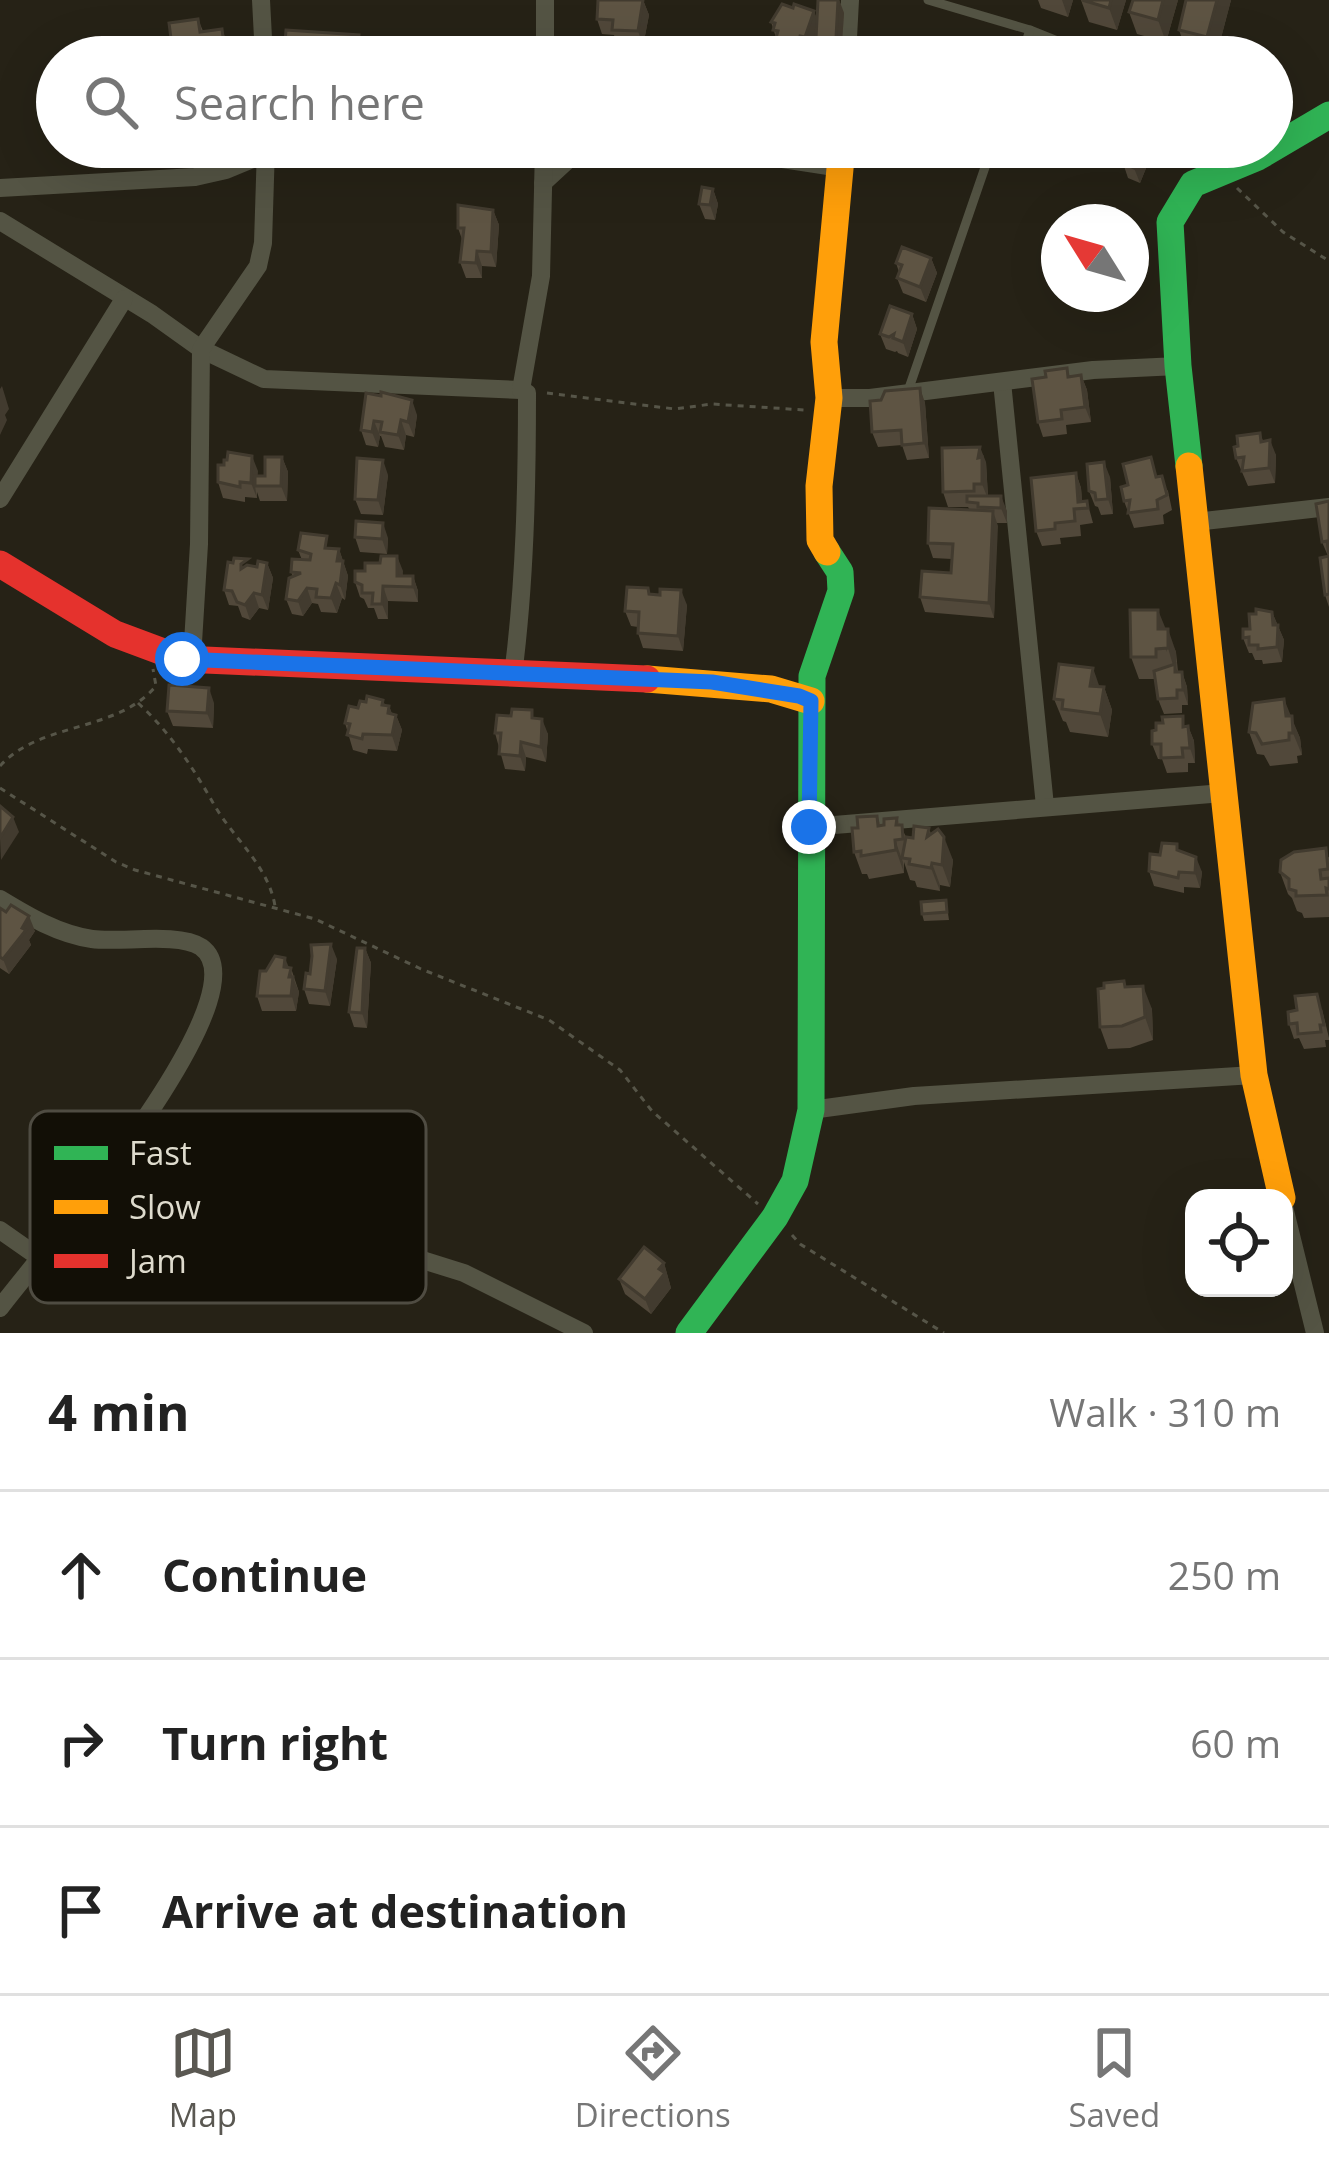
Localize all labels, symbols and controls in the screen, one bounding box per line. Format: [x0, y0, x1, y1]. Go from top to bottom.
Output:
search box [36, 36, 1293, 168]
icon: search [78, 69, 144, 135]
text: Search here [174, 72, 425, 133]
north arrow [1041, 204, 1149, 312]
route start [155, 632, 209, 686]
route end [782, 800, 836, 854]
legend [30, 1111, 426, 1303]
text: Fast [129, 1130, 192, 1175]
text: Slow [129, 1184, 201, 1229]
map controls [1185, 1189, 1293, 1297]
button: locate [1185, 1189, 1293, 1297]
text: Jam [126, 1238, 187, 1283]
text: 4 min [48, 1376, 190, 1446]
text: Walk · 310 m [1049, 1385, 1281, 1438]
icon: ahead [48, 1542, 114, 1608]
text: Continue [162, 1544, 367, 1605]
text: 250 m [1168, 1548, 1281, 1601]
icon: right [48, 1710, 114, 1776]
text: Turn right [162, 1712, 388, 1773]
text: 60 m [1190, 1716, 1281, 1769]
icon: arrive [48, 1878, 114, 1944]
text: Arrive at destination [162, 1880, 628, 1941]
tab: Map [169, 2020, 237, 2137]
tab: Directions [575, 2020, 731, 2137]
tab: Saved [1068, 2020, 1160, 2137]

